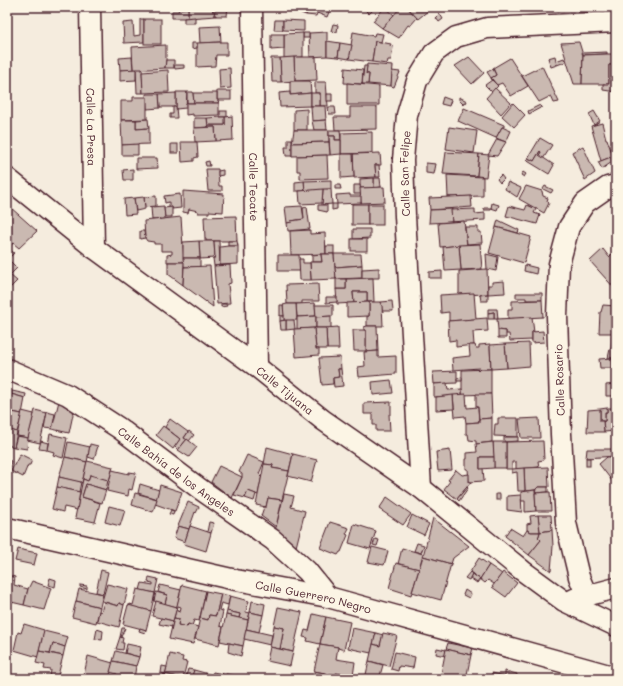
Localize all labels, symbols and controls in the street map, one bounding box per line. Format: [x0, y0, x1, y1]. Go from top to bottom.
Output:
street label: Calle La Presa [84, 88, 100, 166]
street label: Calle San Felipe [395, 130, 413, 217]
street label: Calle Tecate [247, 153, 262, 222]
street label: Calle Rosario [550, 343, 568, 416]
street label: Calle Tijuana [254, 362, 317, 418]
street label: Calle Bahía de los Angeles [115, 423, 238, 519]
street label: Calle Guerrero Negro [254, 576, 374, 616]

